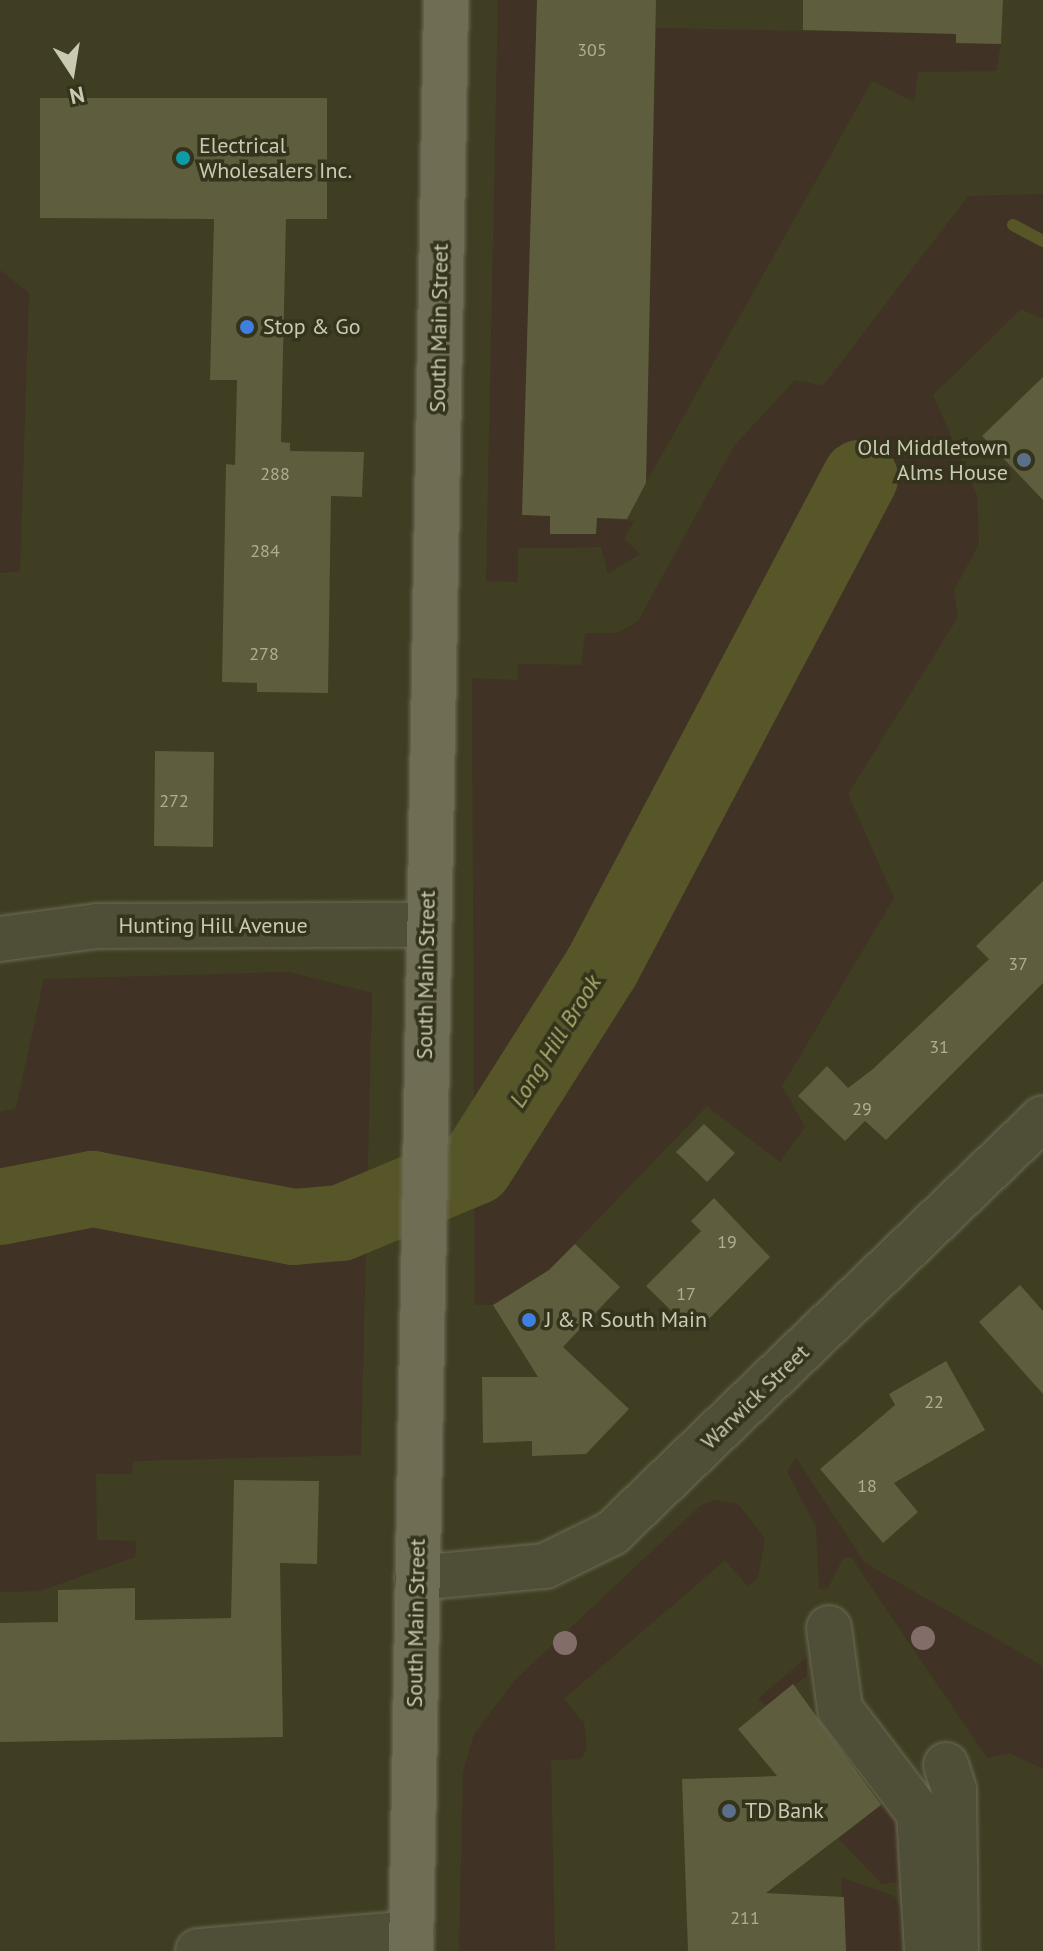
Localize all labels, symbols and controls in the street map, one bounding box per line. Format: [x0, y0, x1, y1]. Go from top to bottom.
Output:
north arrow [32, 32, 112, 112]
house number: 305 [577, 39, 607, 61]
text: N [67, 80, 87, 111]
place label: Electrical Wholesalers Inc. [199, 132, 352, 184]
marker: Electrical Wholesalers Inc. [174, 149, 192, 167]
street label: South Main Street [424, 243, 454, 413]
place label: Stop & Go [263, 314, 361, 340]
marker: Stop & Go [238, 318, 256, 336]
place label: Old Middletown Alms House [857, 434, 1008, 486]
marker: Old Middletown Alms House [1015, 451, 1033, 469]
house number: 288 [260, 463, 290, 485]
house number: 284 [250, 540, 280, 562]
house number: 278 [249, 643, 279, 665]
house number: 272 [159, 790, 189, 812]
street label: South Main Street [411, 890, 441, 1060]
street label: Hunting Hill Avenue [118, 913, 308, 939]
house number: 37 [1008, 953, 1028, 975]
water label: Long Hill Brook [503, 969, 607, 1113]
house number: 31 [929, 1036, 949, 1058]
house number: 29 [852, 1098, 872, 1120]
house number: 19 [717, 1231, 737, 1253]
house number: 17 [676, 1283, 696, 1305]
place label: J & R South Main [545, 1307, 707, 1333]
marker: J & R South Main [520, 1311, 538, 1329]
street label: Warwick Street [695, 1339, 815, 1455]
house number: 22 [924, 1391, 944, 1413]
house number: 18 [857, 1475, 877, 1497]
street label: South Main Street [401, 1538, 431, 1708]
place label: TD Bank [745, 1798, 824, 1824]
marker: TD Bank [720, 1802, 738, 1820]
house number: 211 [730, 1907, 760, 1929]

